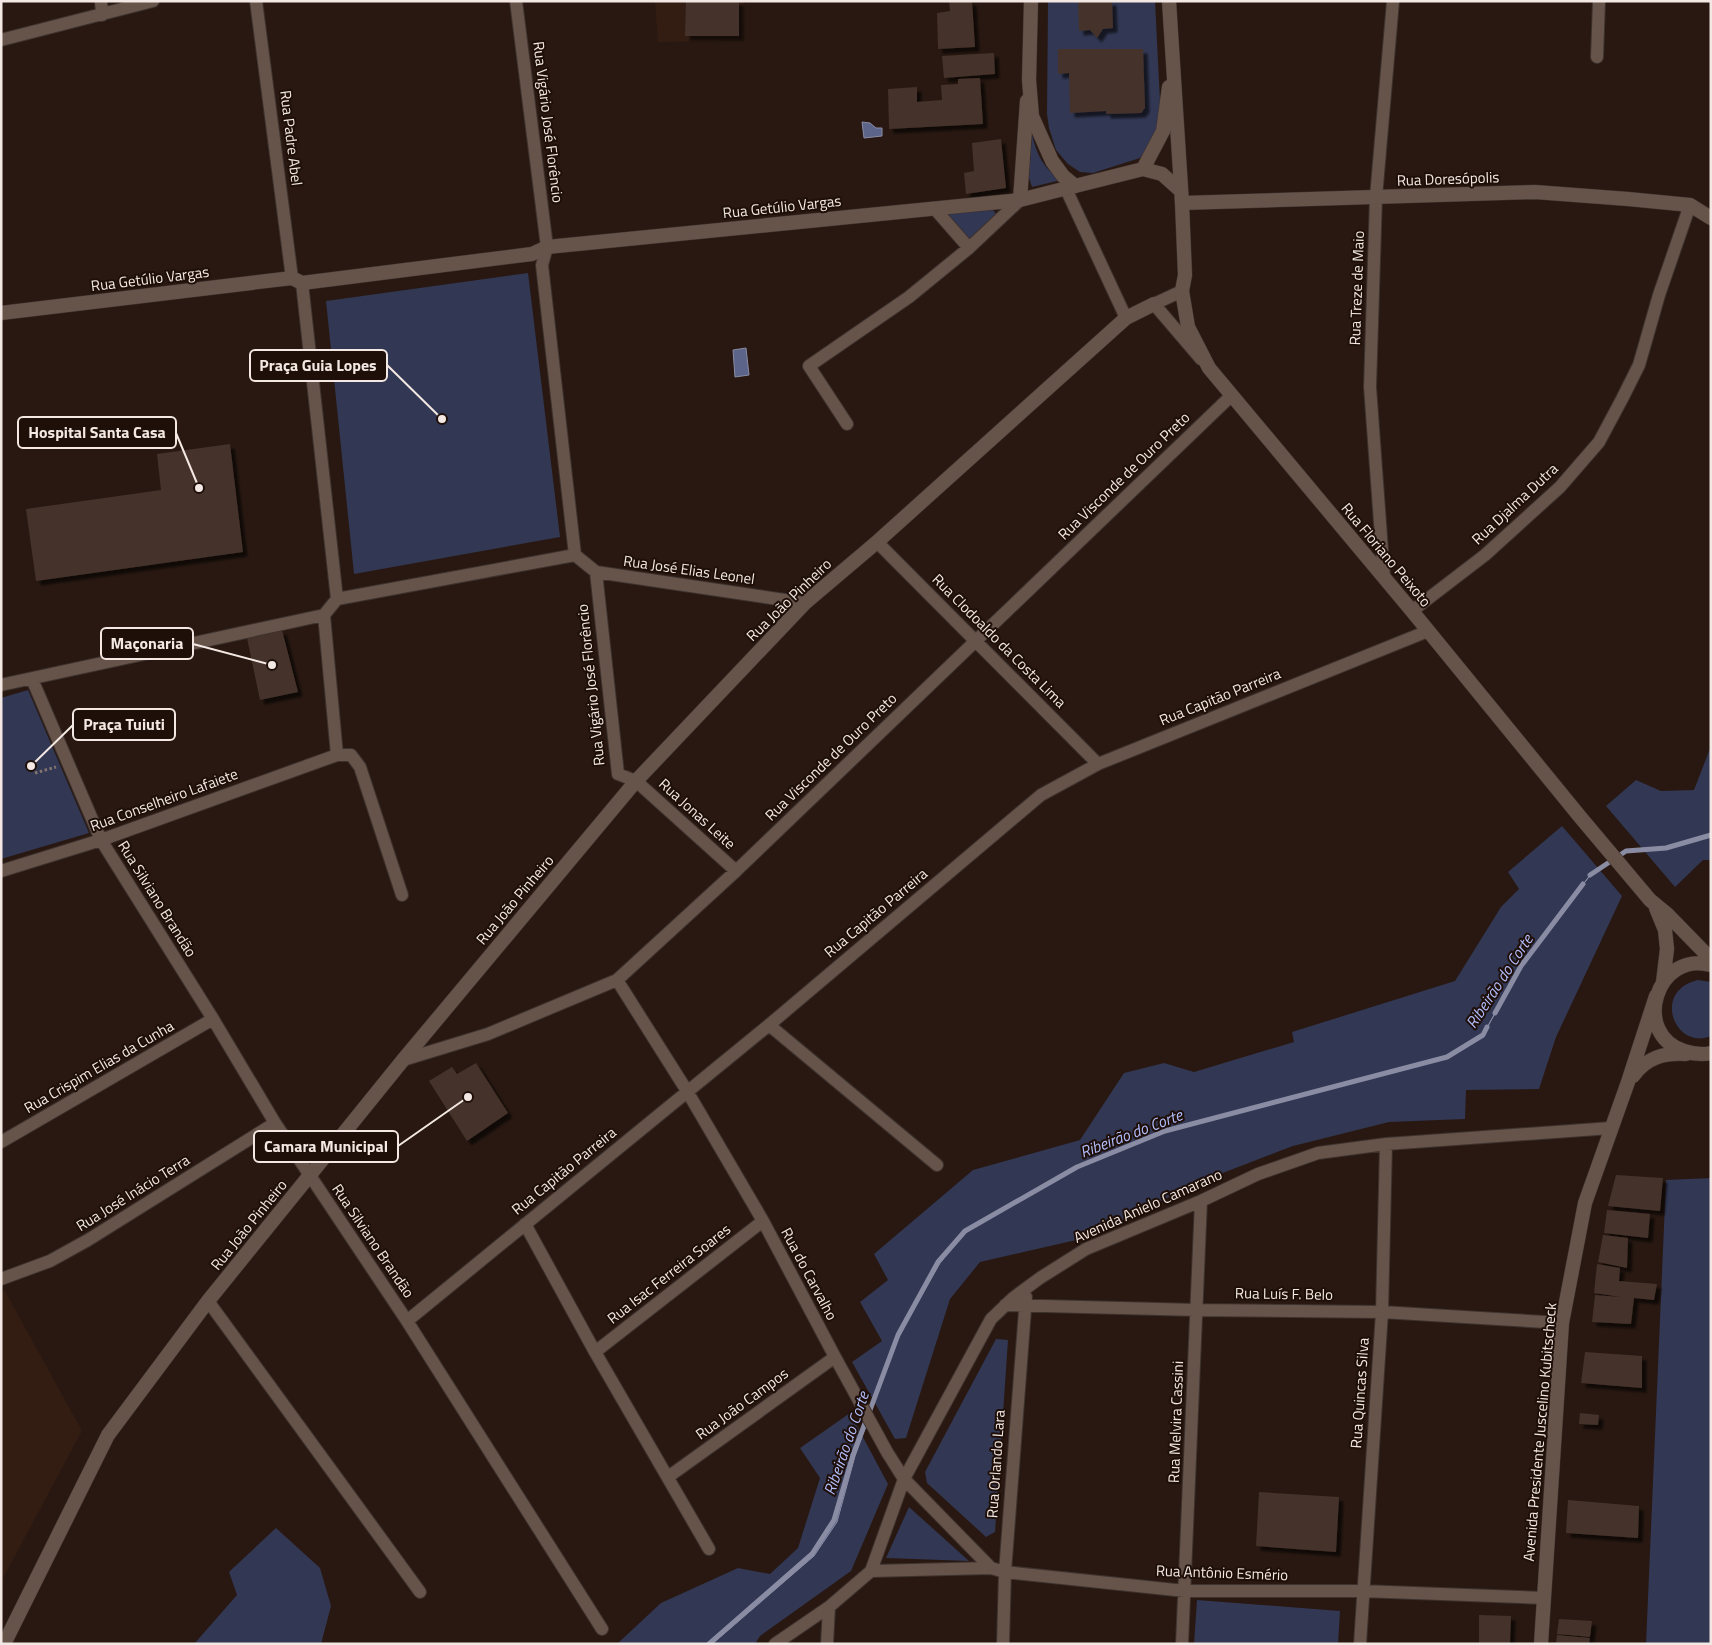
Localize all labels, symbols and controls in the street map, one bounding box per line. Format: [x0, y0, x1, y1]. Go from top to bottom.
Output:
street label: Rua Vigário José Florêncio [527, 40, 570, 204]
street label: Rua Padre Abel [274, 89, 309, 187]
street label: Rua Doresópolis [1396, 165, 1500, 192]
street label: Rua Getúlio Vargas [722, 189, 842, 224]
street label: Rua Treze de Maio [1343, 230, 1370, 346]
street label: Rua Getúlio Vargas [89, 260, 210, 297]
callout: Praça Guia Lopes [250, 350, 387, 381]
text: Praça Guia Lopes [259, 353, 377, 377]
street label: Rua Visconde de Ouro Preto [1052, 406, 1195, 545]
callout: Hospital Santa Casa [18, 417, 176, 448]
text: Hospital Santa Casa [28, 420, 166, 444]
street label: Rua Djalma Dutra [1466, 457, 1563, 550]
street label: Rua Floriano Peixoto [1336, 498, 1437, 612]
street label: Rua José Elias Leonel [622, 549, 756, 590]
street label: Rua João Pinheiro [741, 553, 837, 646]
street label: Rua Clodoaldo da Costa Lima [927, 568, 1072, 713]
street label: Rua Vigário José Florêncio [571, 603, 610, 767]
callout: Maçonaria [101, 628, 193, 659]
text: Maçonaria [111, 631, 183, 655]
street label: Rua Capitão Parreira [1156, 662, 1284, 731]
street label: Rua Visconde de Ouro Preto [759, 687, 902, 826]
callout: Praça Tuiuti [73, 709, 175, 740]
text: Praça Tuiuti [83, 712, 165, 736]
street label: Rua Conselheiro Lafaiete [87, 762, 241, 837]
street label: Rua Jonas Leite [654, 773, 741, 855]
street label: Rua Silviano Brandão [112, 836, 203, 962]
street label: Rua João Pinheiro [470, 850, 559, 950]
street label: Rua Capitão Parreira [819, 862, 933, 963]
water label: Ribeirão do Corte [1460, 928, 1539, 1033]
street label: Rua Crispim Elias da Cunha [20, 1014, 178, 1119]
water label: Ribeirão do Corte [1076, 1102, 1187, 1164]
street label: Rua Capitão Parreira [506, 1121, 621, 1220]
callout: Camara Municipal [254, 1131, 398, 1162]
text: Camara Municipal [264, 1134, 388, 1158]
street label: Rua José Inácio Terra [71, 1148, 194, 1237]
street label: Avenida Anielo Camarano [1070, 1162, 1226, 1249]
street label: Rua João Pinheiro [205, 1174, 293, 1275]
street label: Rua Silviano Brandão [327, 1179, 420, 1303]
street label: Rua Isac Ferreira Soares [602, 1218, 735, 1329]
street label: Rua do Carvalho [775, 1223, 844, 1324]
street label: Rua Luís F. Belo [1235, 1281, 1333, 1306]
street label: Avenida Presidente Juscelino Kubitscheck [1517, 1302, 1562, 1562]
street label: Rua Quincas Silva [1344, 1336, 1375, 1449]
street label: Rua Melvira Cassini [1162, 1360, 1189, 1483]
street label: Rua João Campos [690, 1362, 793, 1445]
water label: Ribeirão do Corte [817, 1387, 875, 1498]
street label: Rua Orlando Lara [980, 1408, 1011, 1519]
street label: Rua Antônio Esmério [1155, 1559, 1289, 1586]

